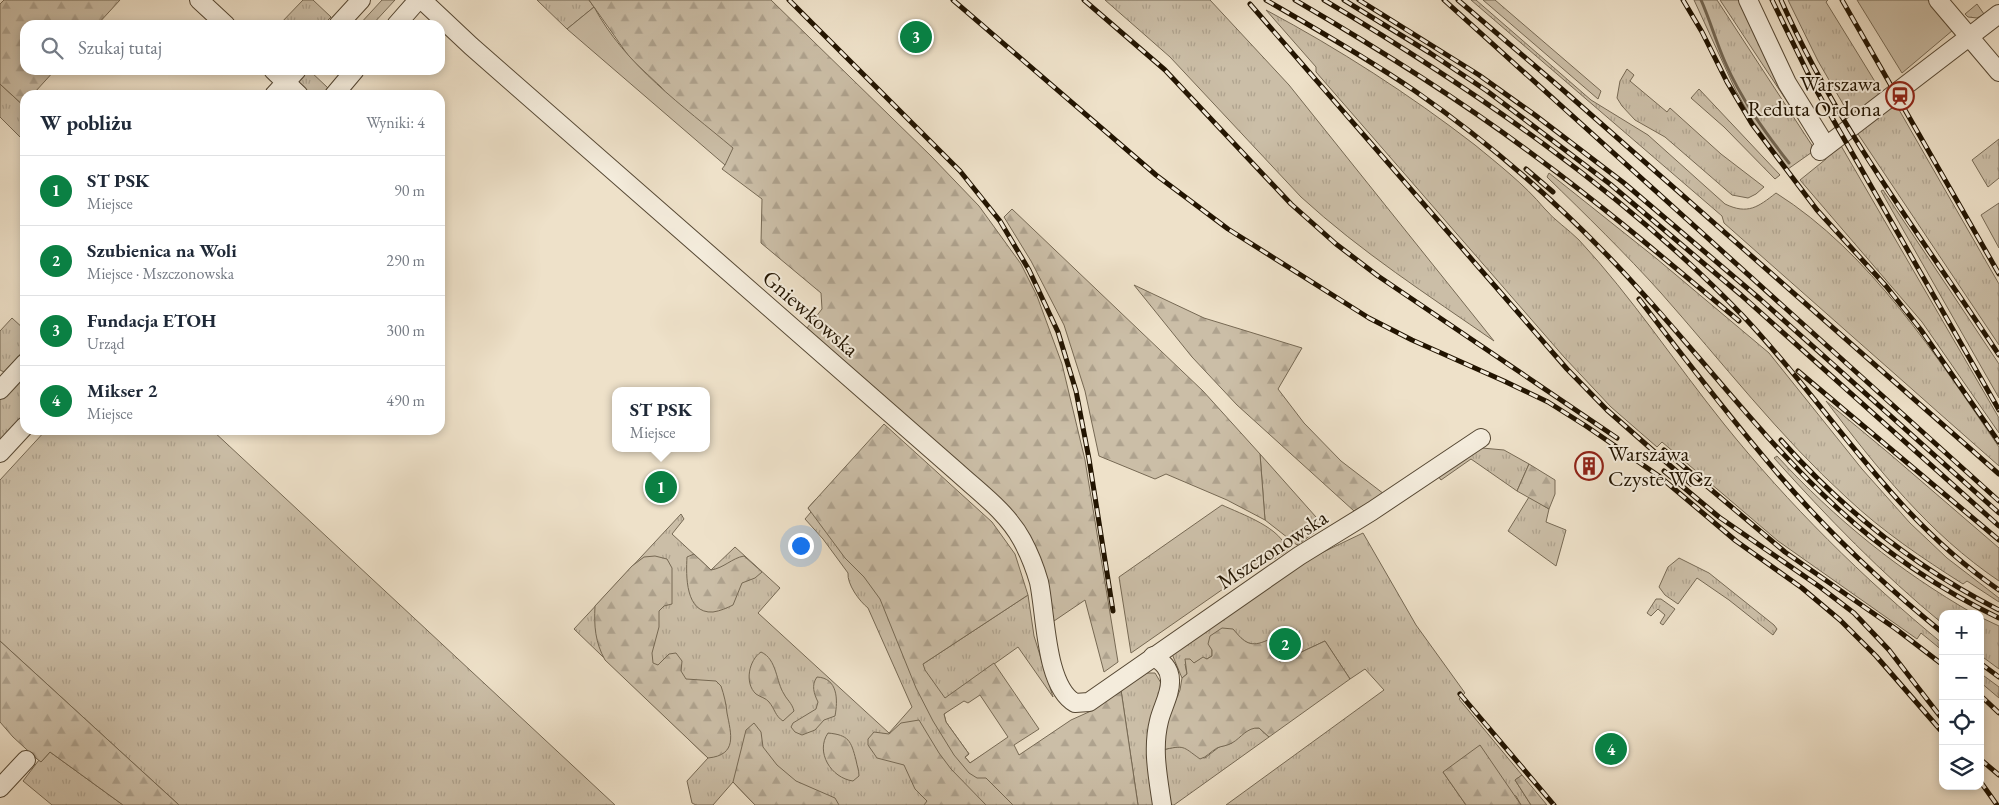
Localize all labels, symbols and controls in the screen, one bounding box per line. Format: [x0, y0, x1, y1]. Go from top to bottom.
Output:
pin: 3 [900, 18, 932, 56]
search box [20, 20, 445, 75]
icon: search [38, 34, 66, 62]
text: Szukaj tutaj [78, 35, 162, 60]
place label: Warszawa Reduta Ordona [1748, 69, 1881, 123]
station icon: Warszawa Reduta Ordona [1885, 81, 1915, 111]
text: W pobliżu [40, 109, 132, 136]
text: Wyniki: 4 [366, 112, 425, 133]
text: ST PSK [87, 168, 150, 193]
text: 1 [52, 180, 60, 201]
text: 90 m [394, 180, 425, 201]
text: Miejsce [87, 193, 133, 214]
text: Szubienica na Woli [87, 238, 237, 263]
text: 2 [52, 250, 60, 271]
text: 290 m [386, 250, 425, 271]
text: Miejsce · Mszczonowska [87, 263, 234, 284]
street label: Gniewkowska [756, 263, 865, 363]
text: Fundacja ETOH [87, 308, 216, 333]
text: 3 [52, 320, 60, 341]
text: 300 m [386, 320, 425, 341]
text: Urząd [87, 333, 125, 354]
text: Mikser 2 [87, 378, 158, 403]
popup [612, 387, 710, 452]
text: 4 [52, 390, 60, 411]
text: 490 m [386, 390, 425, 411]
text: ST PSK [630, 397, 692, 422]
text: Miejsce [87, 403, 133, 424]
text: Miejsce [630, 422, 676, 443]
place label: Warszawa Czyste WCz [1608, 439, 1713, 493]
building icon: Warszawa Czyste WCz [1574, 451, 1604, 481]
pin: 1 [645, 468, 677, 506]
street label: Mszczonowska [1211, 503, 1333, 596]
your location [788, 533, 814, 559]
map controls [1939, 610, 1984, 790]
button: + [1939, 610, 1984, 655]
pin: 2 [1269, 625, 1301, 663]
button: − [1939, 655, 1984, 700]
button: locate [1939, 700, 1984, 745]
pin: 4 [1595, 730, 1627, 768]
button: layers [1939, 745, 1984, 790]

